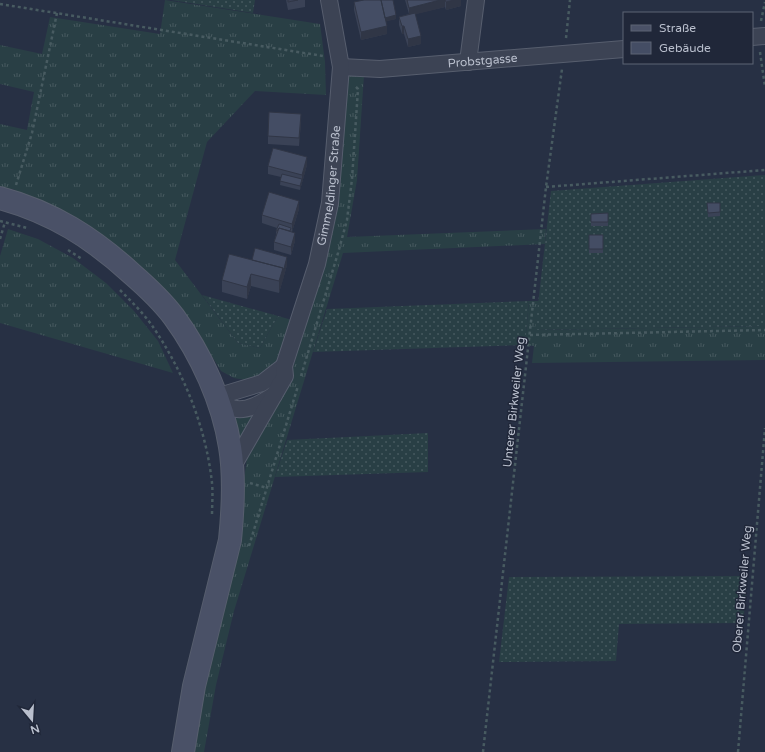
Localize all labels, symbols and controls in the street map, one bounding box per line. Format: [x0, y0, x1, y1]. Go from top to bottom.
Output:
legend [623, 12, 753, 64]
text: Straße [659, 21, 696, 35]
text: Gebäude [659, 41, 711, 55]
street label: Probstgasse [447, 51, 518, 70]
street label: Gimmeldinger Straße [314, 125, 343, 247]
street label: Unterer Birkweiler Weg [500, 336, 528, 468]
street label: Oberer Birkweiler Weg [729, 525, 755, 653]
north arrow [12, 700, 52, 740]
text: N [29, 721, 41, 737]

